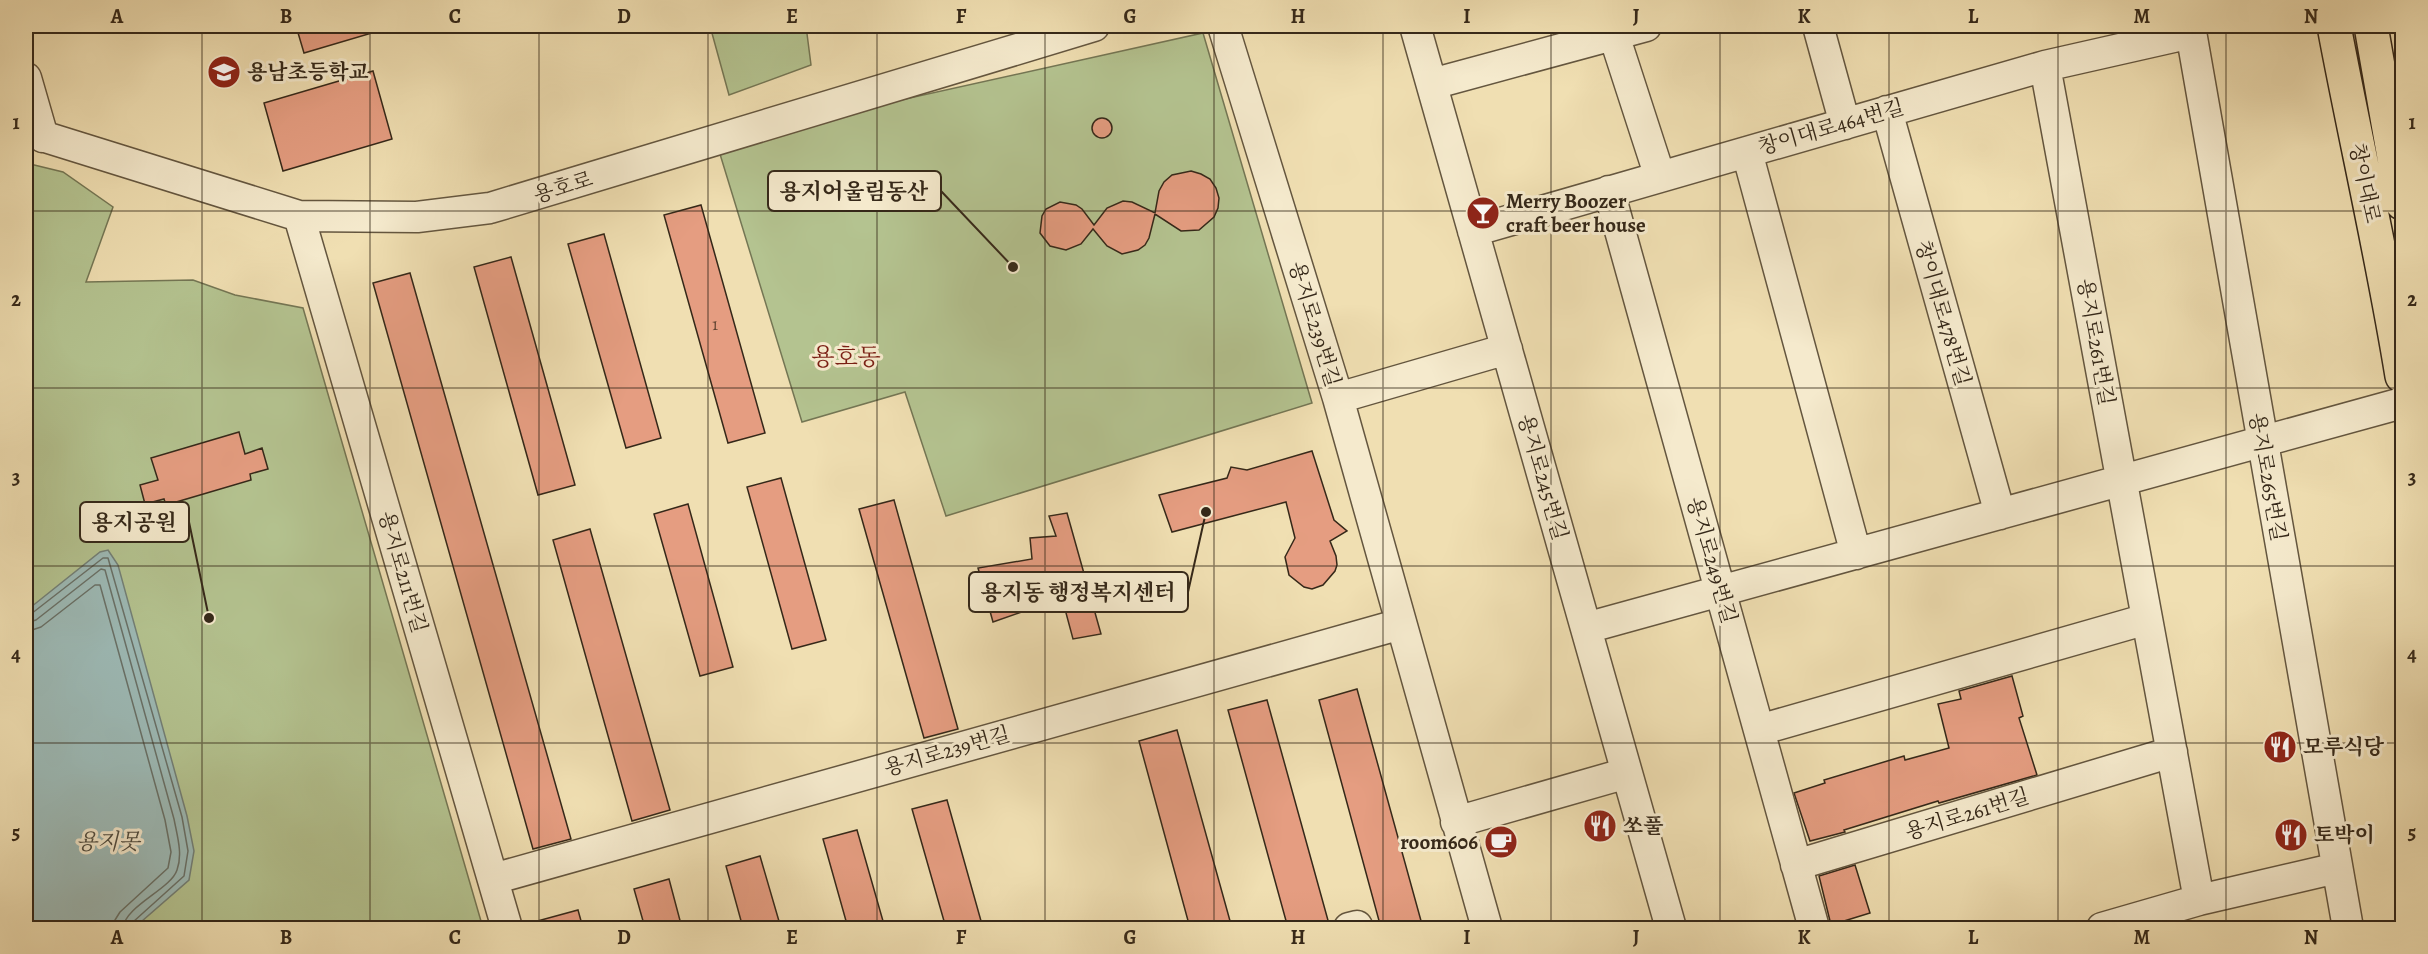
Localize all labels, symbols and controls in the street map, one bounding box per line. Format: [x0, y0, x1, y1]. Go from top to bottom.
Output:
text: A [110, 3, 124, 30]
text: B [280, 3, 292, 30]
text: C [449, 3, 461, 30]
text: D [617, 3, 631, 30]
text: E [786, 3, 798, 30]
text: F [956, 3, 967, 30]
text: G [1123, 3, 1137, 30]
text: H [1291, 3, 1306, 30]
text: I [1463, 3, 1471, 30]
text: J [1633, 3, 1640, 30]
text: K [1797, 3, 1811, 30]
text: L [1968, 3, 1979, 30]
text: M [2134, 3, 2151, 30]
text: N [2304, 3, 2319, 30]
school or university icon: 용남초등학교 [206, 54, 242, 90]
place label: 용남초등학교 [247, 58, 369, 86]
street label: 창이대로464번길 [1755, 93, 1907, 161]
text: 1 [12, 109, 20, 136]
text: 1 [2408, 109, 2416, 136]
street label: 창이대로 [2343, 140, 2387, 226]
street label: 용호로 [530, 165, 596, 209]
callout: 용지어울림동산 [768, 171, 941, 211]
text: 용지어울림동산 [780, 177, 929, 207]
place label: Merry Boozer craft beer house [1506, 187, 1646, 239]
bar icon: Merry Boozer craft beer house [1465, 195, 1501, 231]
street label: 창이대로478번길 [1909, 237, 1977, 389]
street label: 용지로239번길 [1283, 258, 1347, 390]
street label: 용지로261번길 [2071, 276, 2121, 408]
text: 2 [11, 286, 21, 313]
text: 2 [2407, 286, 2417, 313]
house number: 1 [712, 312, 718, 336]
district label: 용호동 [811, 341, 881, 373]
street label: 용지로265번길 [2243, 410, 2293, 544]
street label: 용지로245번길 [1512, 411, 1574, 543]
text: 3 [12, 464, 20, 491]
text: 3 [2408, 464, 2416, 491]
street label: 용지로249번길 [1681, 493, 1743, 627]
callout: 용지공원 [80, 502, 189, 542]
text: 용지공원 [91, 508, 177, 538]
street label: 용지로211번길 [372, 508, 434, 636]
callout: 용지동 행정복지센터 [969, 572, 1188, 612]
text: 용지동 행정복지센터 [980, 578, 1176, 608]
text: 4 [11, 641, 21, 668]
text: 4 [2407, 641, 2417, 668]
street label: 용지로239번길 [881, 720, 1013, 782]
restaurant icon: 모루식당 [2262, 729, 2298, 765]
place label: 모루식당 [2303, 733, 2385, 761]
street label: 용지로261번길 [1902, 782, 2032, 846]
restaurant icon: 쏘풀 [1582, 808, 1618, 844]
place label: 쏘풀 [1623, 812, 1664, 840]
restaurant icon: 토박이 [2273, 817, 2309, 853]
text: 5 [12, 819, 20, 846]
text: 5 [2408, 819, 2416, 846]
place label: 토박이 [2314, 821, 2375, 849]
cafe icon: room606 [1483, 824, 1519, 860]
water label: 용지못 [76, 827, 142, 857]
place label: room606 [1400, 828, 1478, 856]
text: A [110, 924, 124, 951]
text: B [280, 924, 292, 951]
text: C [449, 924, 461, 951]
text: D [617, 924, 631, 951]
text: E [786, 924, 798, 951]
text: F [956, 924, 967, 951]
text: G [1123, 924, 1137, 951]
text: H [1291, 924, 1306, 951]
text: I [1463, 924, 1471, 951]
text: J [1633, 924, 1640, 951]
text: K [1797, 924, 1811, 951]
text: L [1968, 924, 1979, 951]
text: M [2134, 924, 2151, 951]
text: N [2304, 924, 2319, 951]

